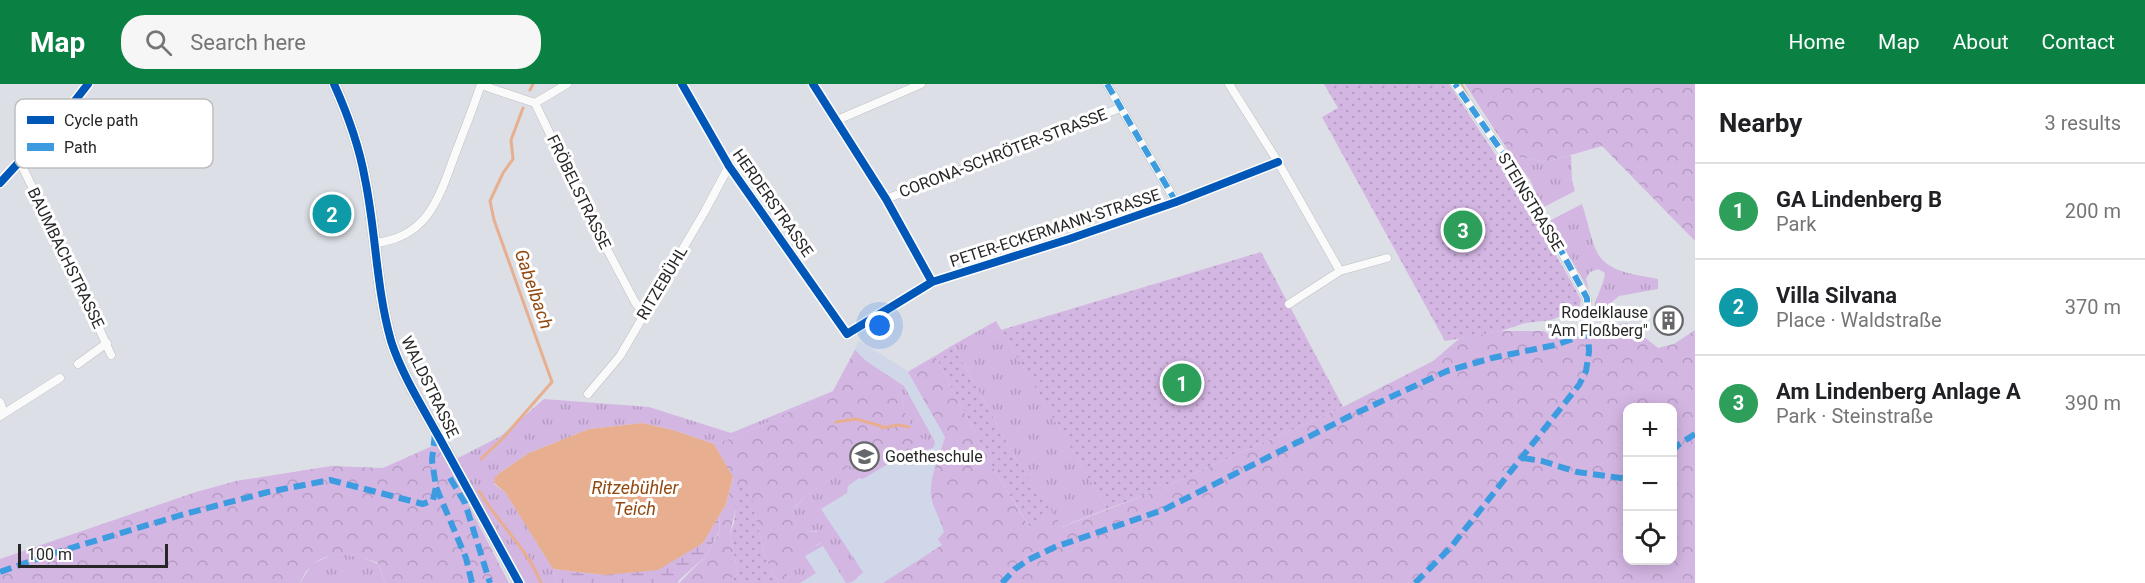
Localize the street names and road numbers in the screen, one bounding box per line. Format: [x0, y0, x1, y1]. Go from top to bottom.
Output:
street label: CORONA-SCHRÖTER-STRASSE [896, 105, 1110, 201]
street label: FRÖBELSTRASSE [543, 132, 615, 252]
street label: HERDERSTRASSE [729, 145, 817, 261]
street label: STEINSTRASSE [1494, 149, 1568, 255]
street label: BAUMBACHSTRASSE [24, 185, 108, 331]
street label: PETER-ECKERMANN-STRASSE [947, 185, 1163, 271]
street label: RITZEBÜHL [633, 242, 692, 323]
street label: WALDSTRASSE [397, 333, 463, 441]

